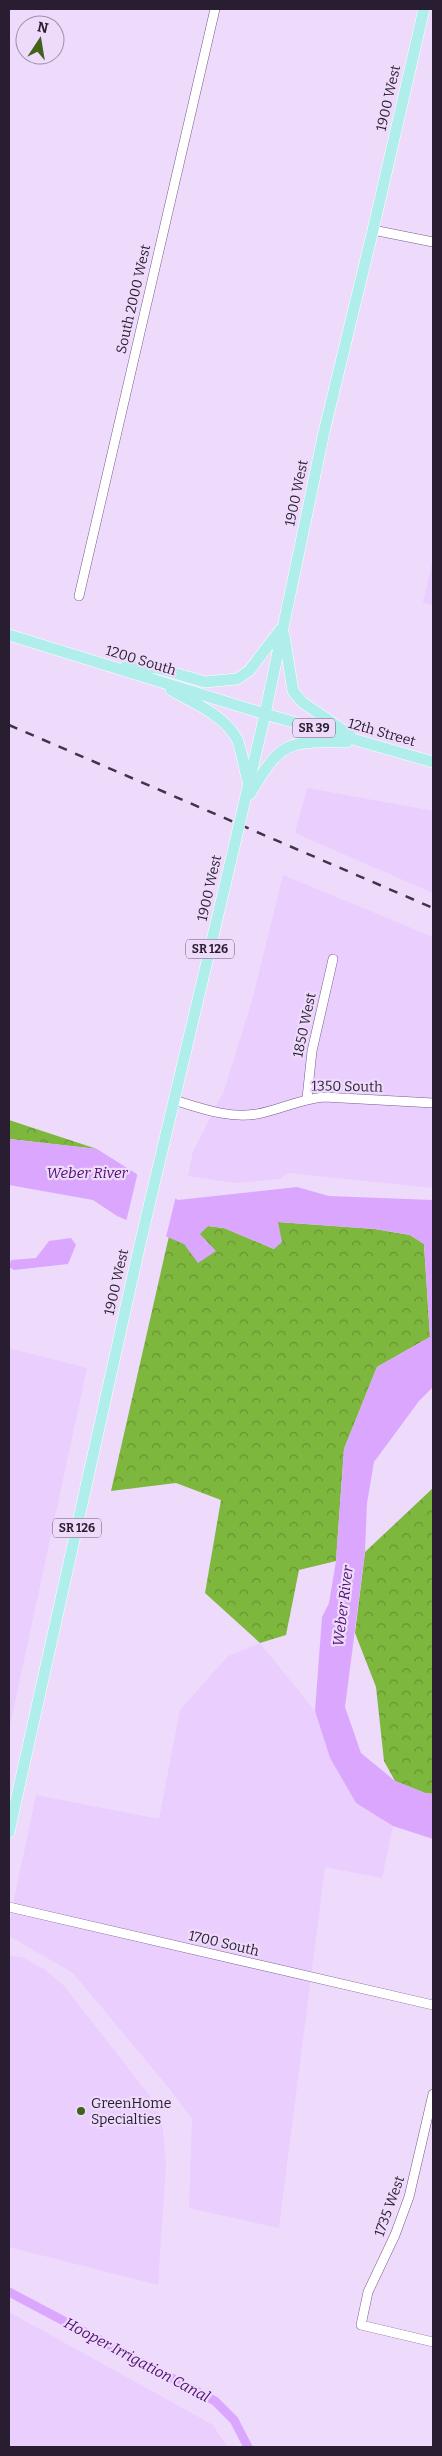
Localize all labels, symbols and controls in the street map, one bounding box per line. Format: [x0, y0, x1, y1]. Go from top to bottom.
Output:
north arrow [15, 15, 65, 65]
text: N [36, 18, 50, 37]
street label: 1900 West [373, 63, 404, 133]
street label: South 2000 West [113, 243, 154, 355]
street label: 1900 West [281, 458, 312, 528]
street label: 1200 South [104, 642, 178, 679]
street label: 12th Street [346, 715, 417, 750]
road number: SR 39 [293, 718, 335, 738]
street label: 1900 West [194, 853, 225, 923]
road number: SR 126 [186, 940, 234, 959]
street label: 1850 West [289, 991, 320, 1059]
street label: 1350 South [311, 1077, 383, 1096]
water label: Weber River [46, 1164, 128, 1182]
street label: 1900 West [101, 1247, 132, 1317]
road number: SR 126 [53, 1519, 101, 1538]
water label: Weber River [329, 1564, 357, 1647]
street label: 1700 South [187, 1927, 261, 1960]
place label: GreenHome Specialties [91, 2095, 171, 2128]
marker: GreenHome Specialties [75, 2105, 87, 2117]
street label: 1735 West [371, 2174, 408, 2239]
water label: Hooper Irrigation Canal [61, 2314, 213, 2406]

